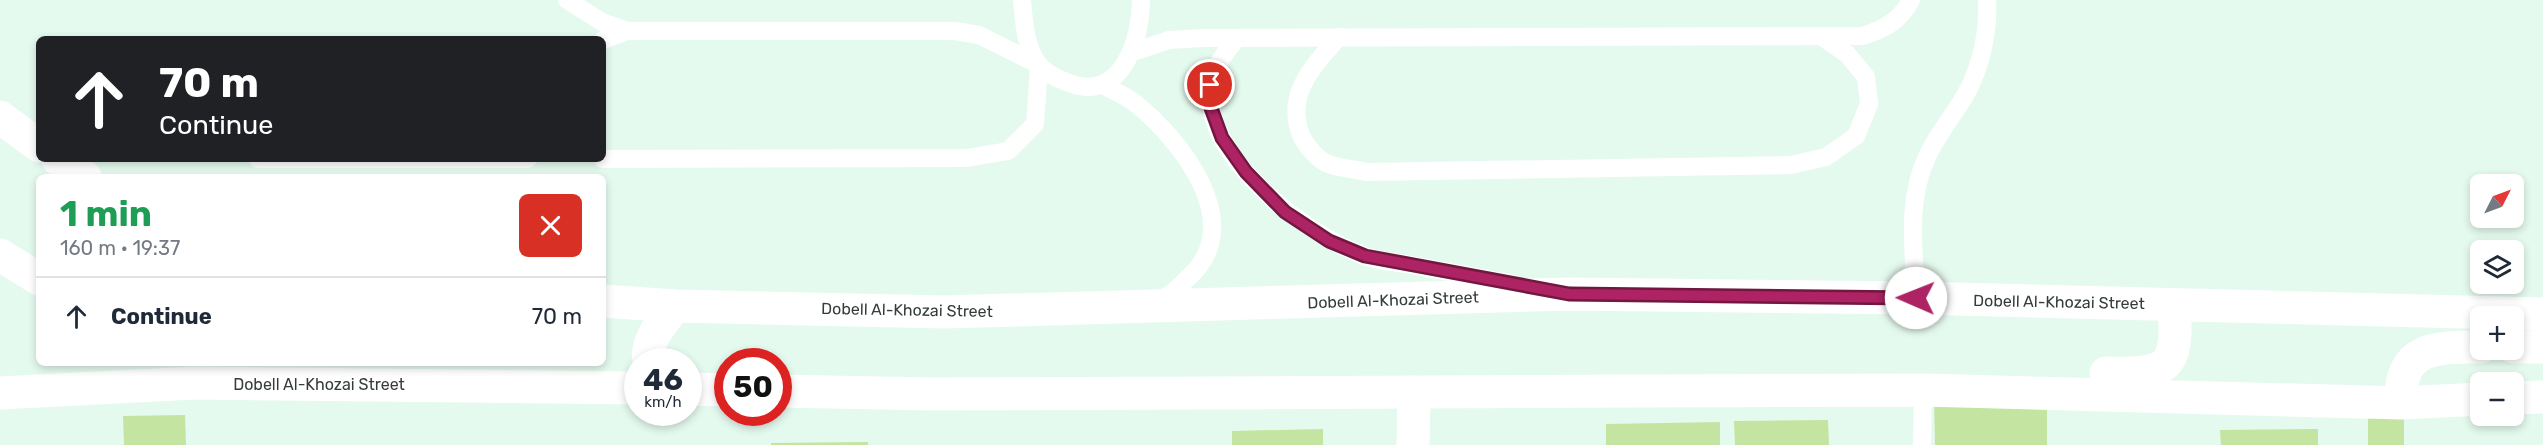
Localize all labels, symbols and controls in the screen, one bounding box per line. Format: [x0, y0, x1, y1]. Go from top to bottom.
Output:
text: 70 m [159, 58, 259, 108]
pin [1184, 59, 1235, 110]
icon: ahead [60, 60, 138, 138]
icon: arrive [1193, 68, 1226, 101]
text: Continue [159, 109, 273, 141]
north arrow [2470, 174, 2524, 228]
map controls [2470, 174, 2524, 426]
text: 1 min [60, 192, 152, 235]
button: close [519, 194, 582, 257]
text: 160 m · 19:37 [60, 236, 180, 260]
button: layers [2470, 240, 2524, 294]
position arrow [1884, 266, 1948, 330]
street label: Dobell Al-Khozai Street [1307, 288, 1479, 312]
street label: Dobell Al-Khozai Street [1973, 291, 2145, 313]
street label: Dobell Al-Khozai Street [821, 299, 993, 321]
icon: ahead [60, 300, 93, 333]
text: Continue [111, 303, 212, 330]
text: 70 m [532, 303, 582, 330]
button: + [2470, 306, 2524, 360]
speed limit sign: 50 [714, 348, 792, 426]
text: 46 [643, 362, 683, 398]
button: − [2470, 372, 2524, 426]
street label: Dobell Al-Khozai Street [233, 375, 405, 394]
text: km/h [644, 393, 682, 411]

